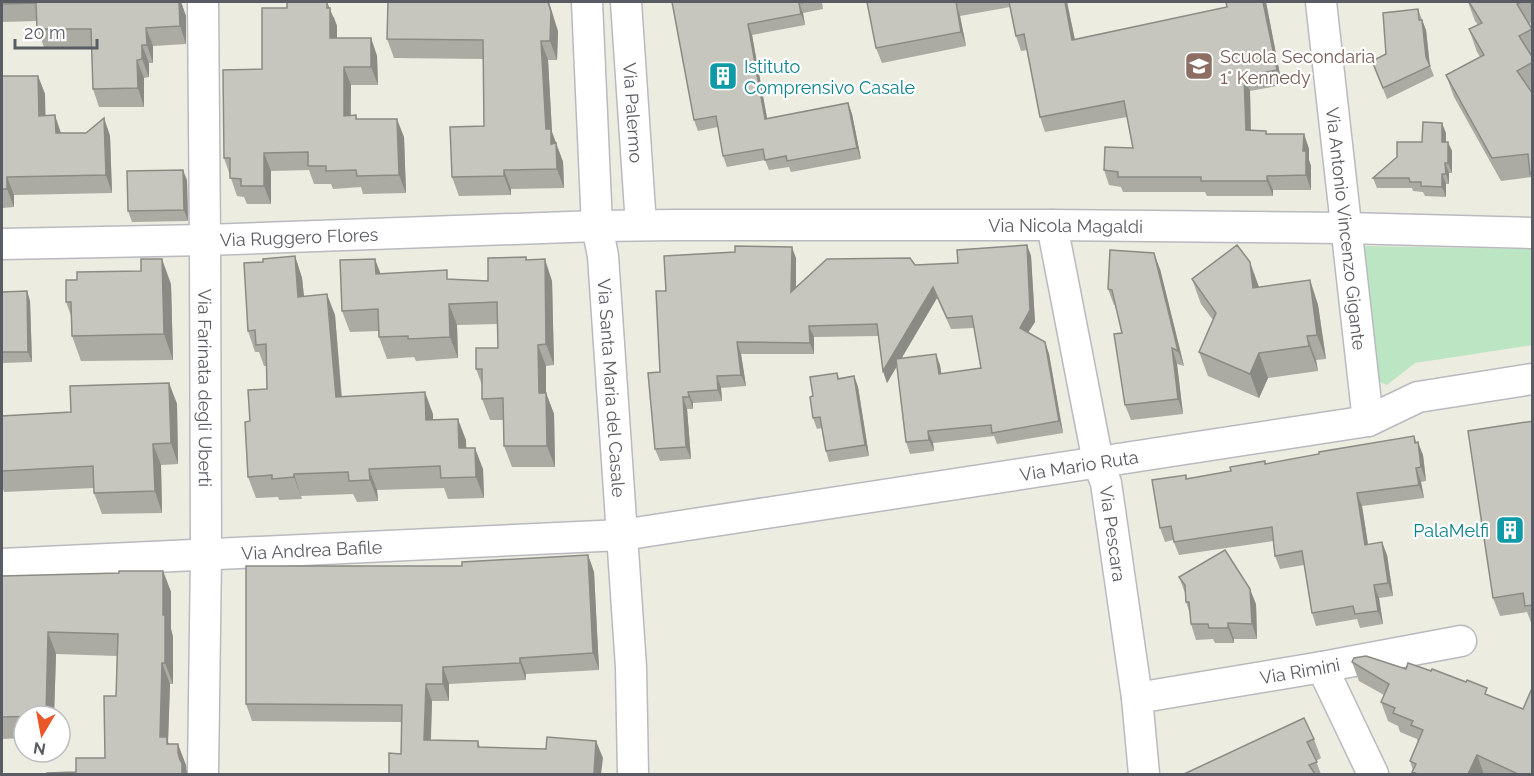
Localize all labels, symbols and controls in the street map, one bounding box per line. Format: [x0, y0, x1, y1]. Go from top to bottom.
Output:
scale bar [15, 12, 98, 50]
text: 20 m [24, 22, 66, 43]
place label: Scuola Secondaria 1° Kennedy [1220, 46, 1375, 88]
school or university icon: Scuola Secondaria 1° Kennedy [1183, 50, 1215, 82]
place label: Istituto Comprensivo Casale [744, 56, 916, 98]
building icon: Istituto Comprensivo Casale [707, 60, 739, 92]
street label: Via Palermo [620, 62, 647, 164]
street label: Via Antonio Vincenzo Gigante [1322, 106, 1371, 352]
street label: Via Nicola Magaldi [988, 215, 1143, 236]
street label: Via Ruggero Flores [219, 223, 379, 250]
street label: Via Santa Maria del Casale [594, 278, 630, 498]
street label: Via Farinata degli Uberti [195, 289, 216, 487]
street label: Via Mario Ruta [1018, 446, 1140, 485]
street label: Via Pescara [1096, 484, 1131, 583]
building icon: PalaMelfi [1494, 514, 1526, 546]
place label: PalaMelfi [1413, 520, 1489, 541]
street label: Via Andrea Bafile [241, 536, 383, 563]
street label: Via Rimini [1258, 653, 1342, 688]
north arrow [12, 704, 72, 764]
text: N [32, 738, 47, 759]

